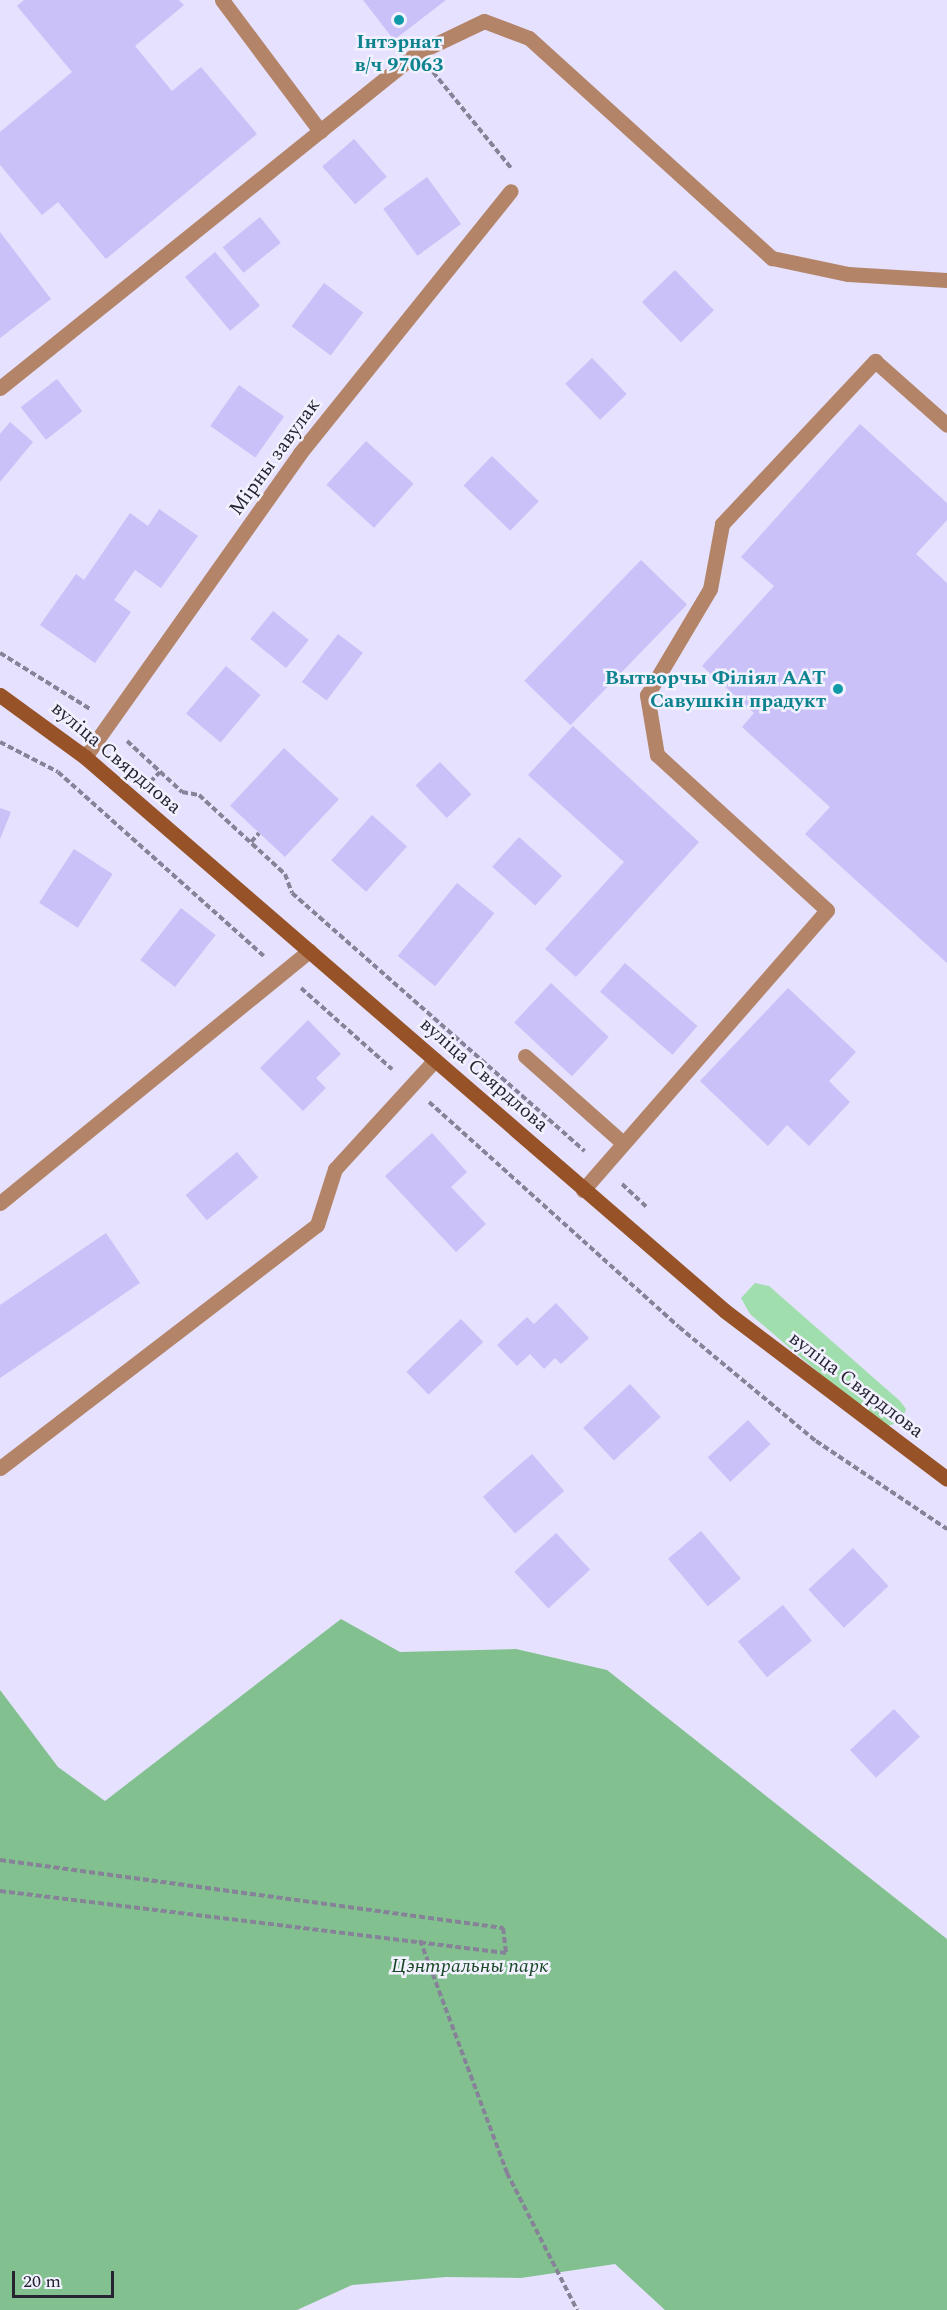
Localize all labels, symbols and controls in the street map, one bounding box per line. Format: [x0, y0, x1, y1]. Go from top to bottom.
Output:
marker: Інтэрнат в/ч 97063 [392, 13, 406, 27]
place label: Інтэрнат в/ч 97063 [355, 30, 443, 77]
street label: Мірны завулак [224, 394, 326, 520]
place label: Вытворчы Філіял ААТ Савушкін прадукт [605, 666, 826, 713]
marker: Вытворчы Філіял ААТ Савушкін прадукт [831, 682, 845, 696]
street label: вуліца Свярдлова [46, 697, 186, 819]
street label: вуліца Свярдлова [415, 1013, 553, 1137]
street label: вуліца Свярдлова [784, 1327, 928, 1443]
park label: Цэнтральны парк [391, 1954, 549, 1978]
scale bar [15, 2259, 117, 2297]
text: 20 m [23, 2268, 61, 2295]

